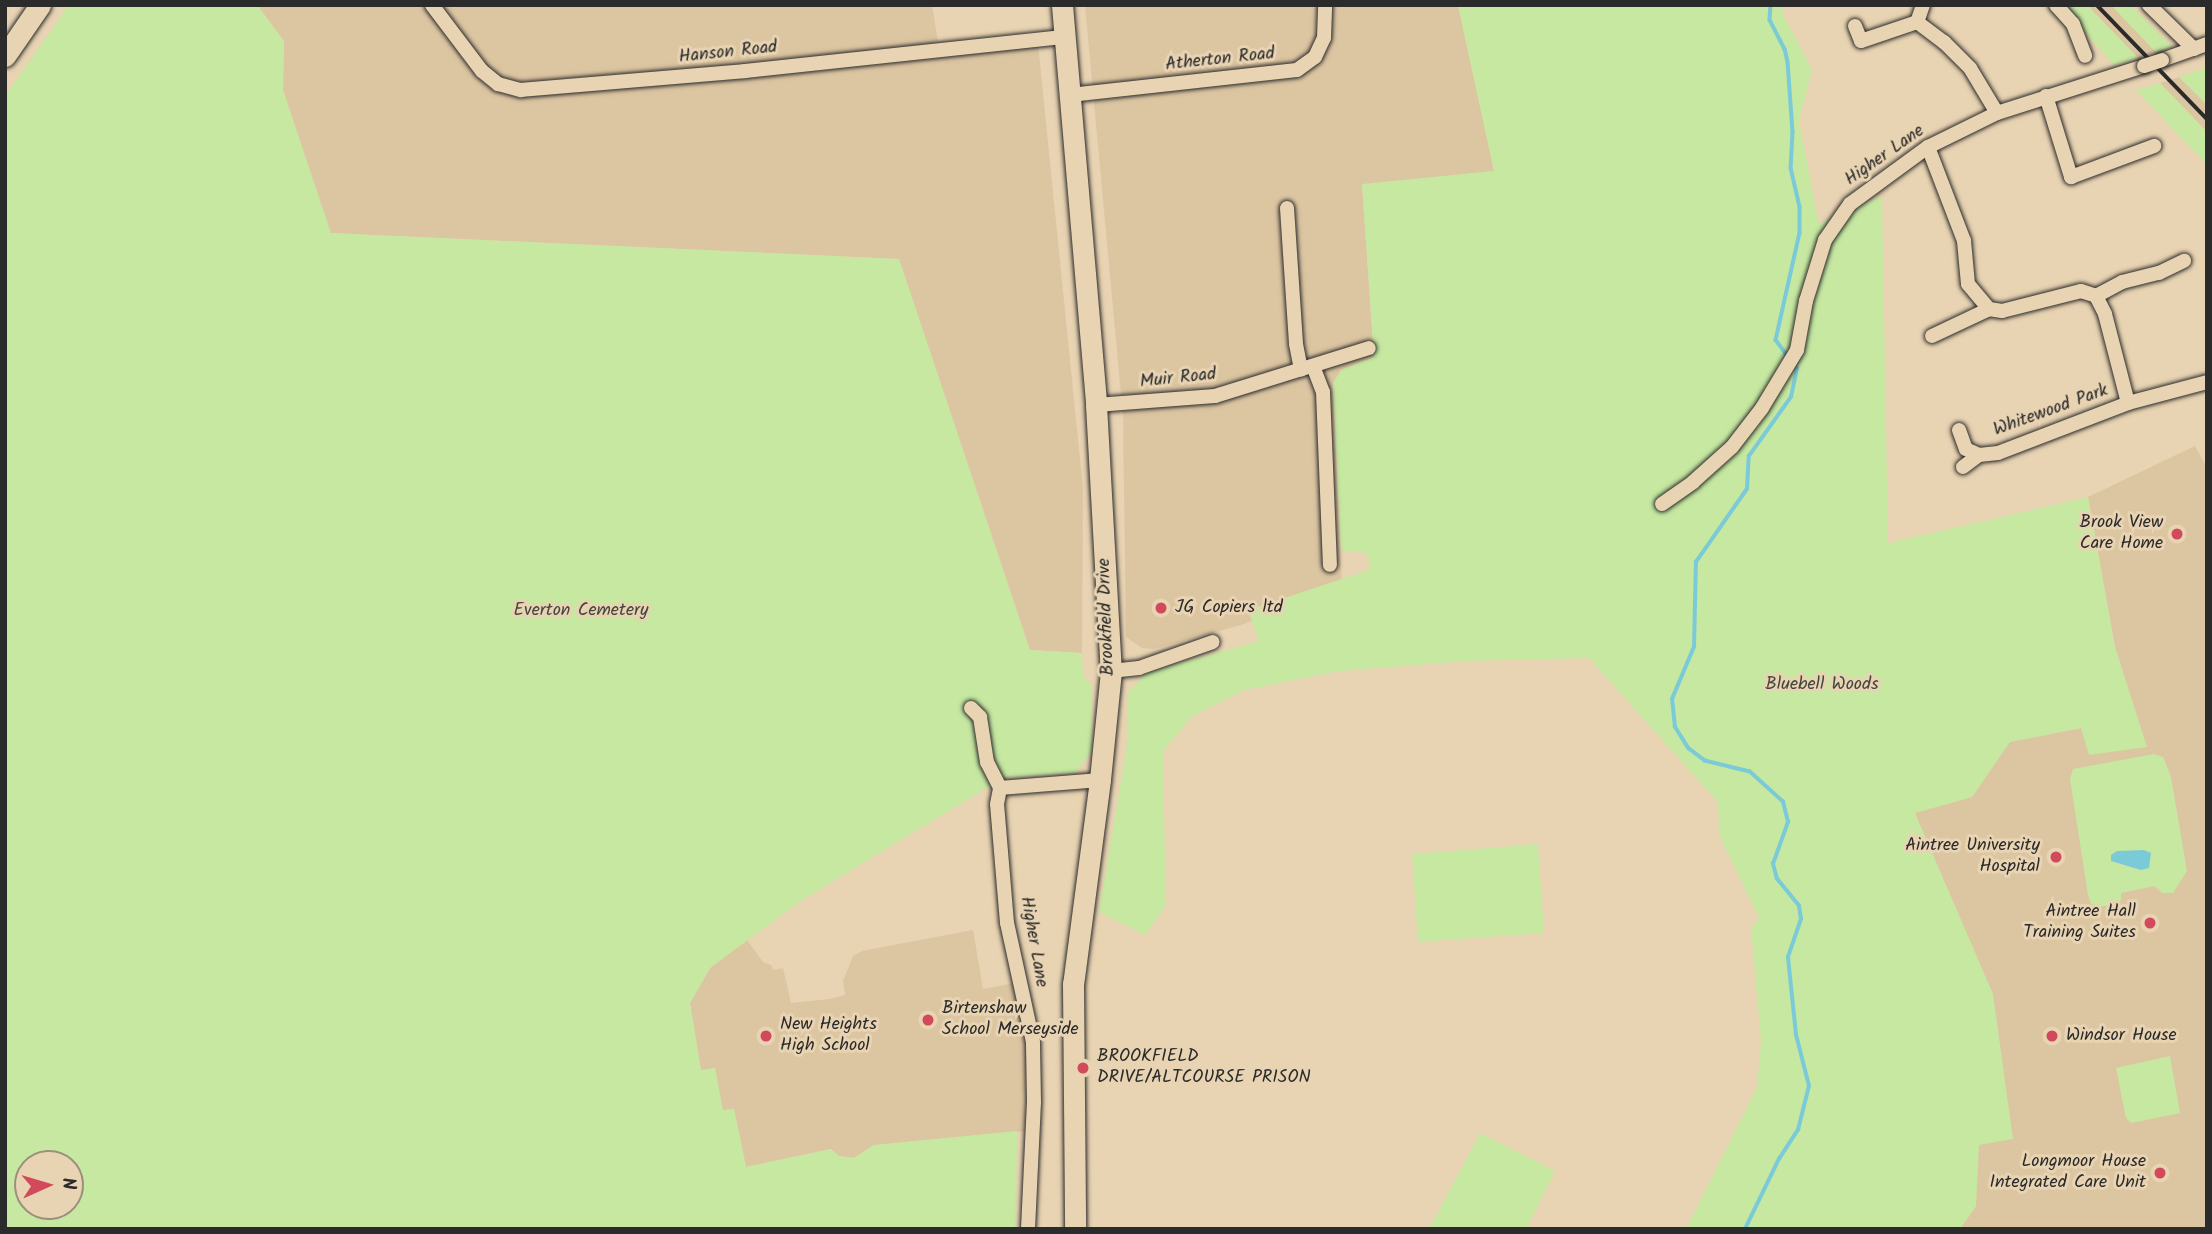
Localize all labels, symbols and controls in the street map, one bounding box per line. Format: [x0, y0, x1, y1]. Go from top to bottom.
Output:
street label: Hanson Road [678, 37, 778, 69]
street label: Atherton Road [1164, 44, 1276, 76]
street label: Higher Lane [1841, 121, 1929, 191]
street label: Muir Road [1139, 364, 1217, 394]
street label: Whitewood Park [1991, 380, 2111, 442]
place label: Brook View Care Home [2080, 513, 2163, 556]
marker: Brook View Care Home [2169, 526, 2185, 542]
street label: Brookfield Drive [1094, 558, 1120, 676]
place label: JG Copiers ltd [1175, 597, 1283, 619]
park label: Everton Cemetery [514, 600, 648, 622]
marker: JG Copiers ltd [1153, 600, 1169, 616]
park label: Bluebell Woods [1765, 674, 1879, 696]
place label: Aintree University Hospital [1905, 836, 2040, 878]
marker: Aintree University Hospital [2046, 847, 2066, 867]
street label: Higher Lane [1014, 895, 1052, 989]
place label: Aintree Hall Training Suites [2023, 902, 2136, 944]
marker: Aintree Hall Training Suites [2142, 915, 2158, 931]
place label: Birtenshaw School Merseyside [942, 999, 1079, 1042]
marker: Birtenshaw School Merseyside [920, 1012, 936, 1028]
place label: New Heights High School [780, 1015, 877, 1058]
place label: Windsor House [2066, 1025, 2177, 1047]
marker: New Heights High School [758, 1028, 774, 1044]
marker: Windsor House [2044, 1028, 2060, 1044]
place label: BROOKFIELD DRIVE/ALTCOURSE PRISON [1097, 1047, 1311, 1090]
marker: BROOKFIELD DRIVE/ALTCOURSE PRISON [1075, 1060, 1091, 1076]
north arrow [14, 1150, 84, 1220]
place label: Longmoor House Integrated Care Unit [1989, 1152, 2146, 1194]
marker: Longmoor House Integrated Care Unit [2152, 1165, 2168, 1181]
text: N [53, 1177, 83, 1191]

